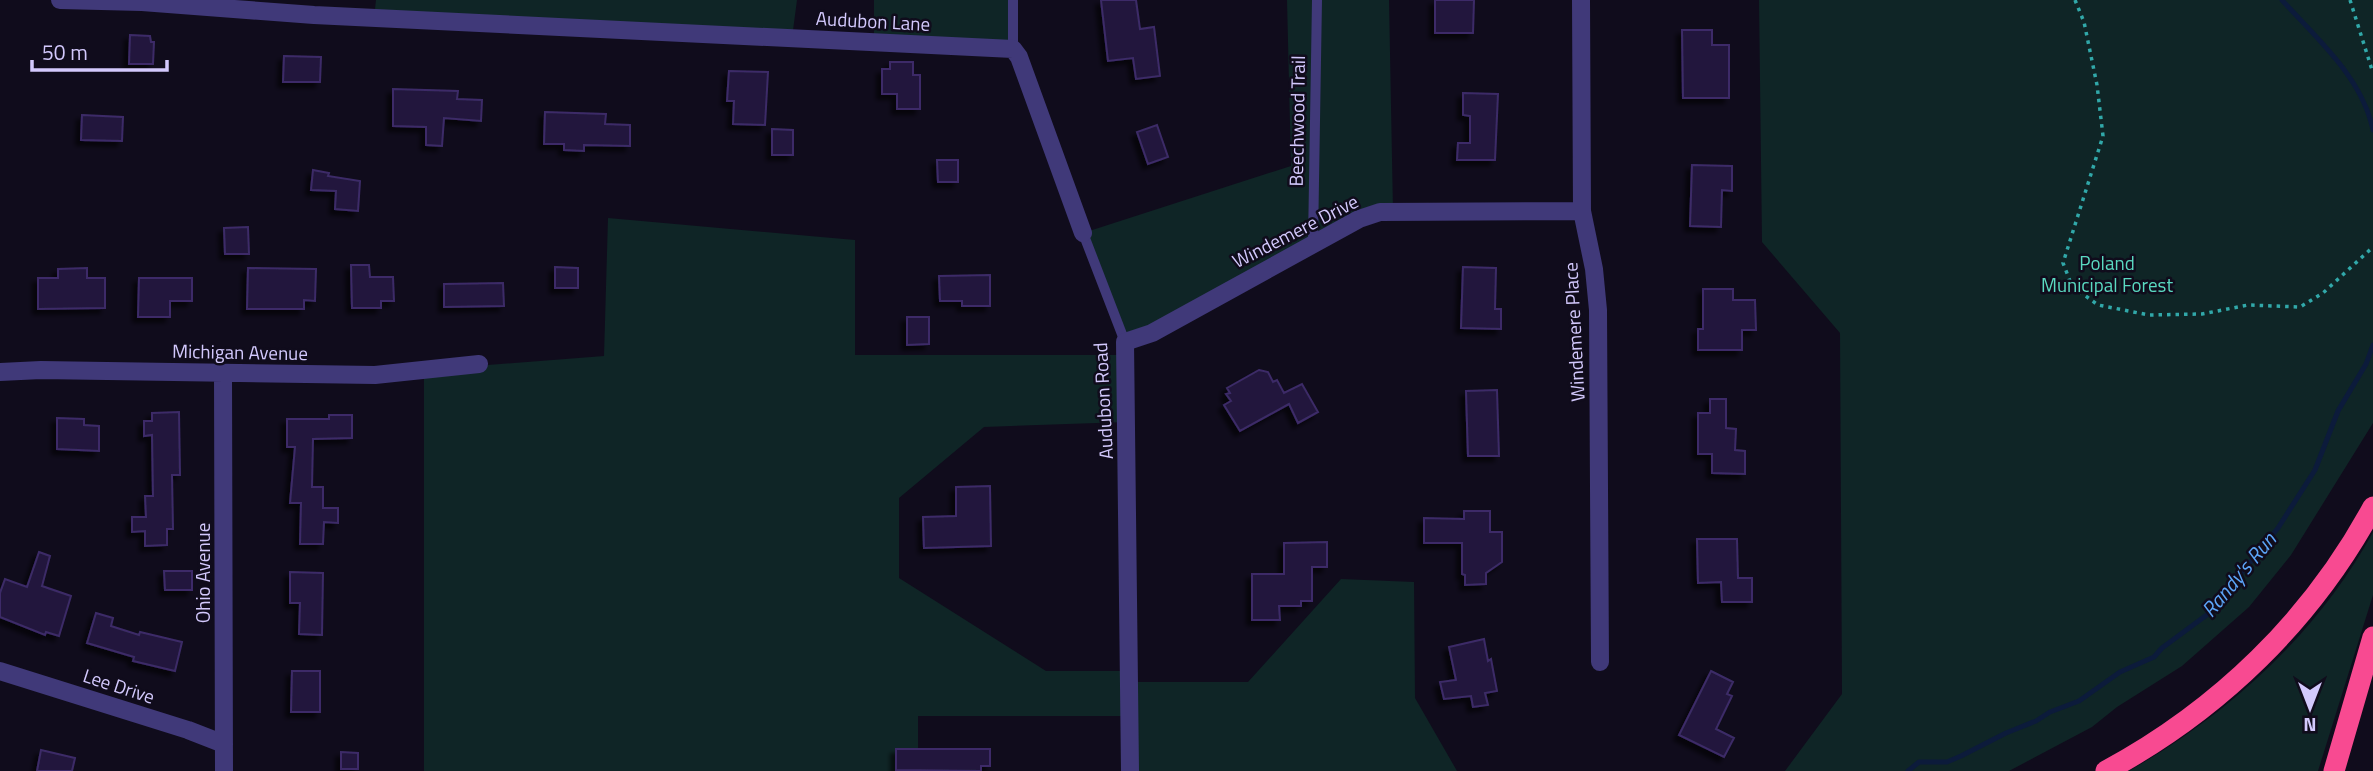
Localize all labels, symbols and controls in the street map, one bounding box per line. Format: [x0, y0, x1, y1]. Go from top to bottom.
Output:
street label: Audubon Lane [815, 3, 931, 38]
scale bar [32, 28, 166, 72]
text: 50 m [42, 36, 88, 68]
street label: Beechwood Trail [1281, 55, 1312, 187]
street label: Windemere Drive [1227, 186, 1363, 275]
park label: Poland Municipal Forest [2041, 248, 2173, 299]
street label: Windemere Place [1555, 262, 1592, 402]
street label: Michigan Avenue [172, 336, 308, 367]
street label: Audubon Road [1085, 342, 1120, 460]
street label: Ohio Avenue [188, 523, 217, 623]
water label: Randy's Run [2193, 524, 2284, 624]
street label: Lee Drive [80, 660, 159, 711]
north arrow [2275, 673, 2345, 743]
text: N [2303, 711, 2317, 740]

